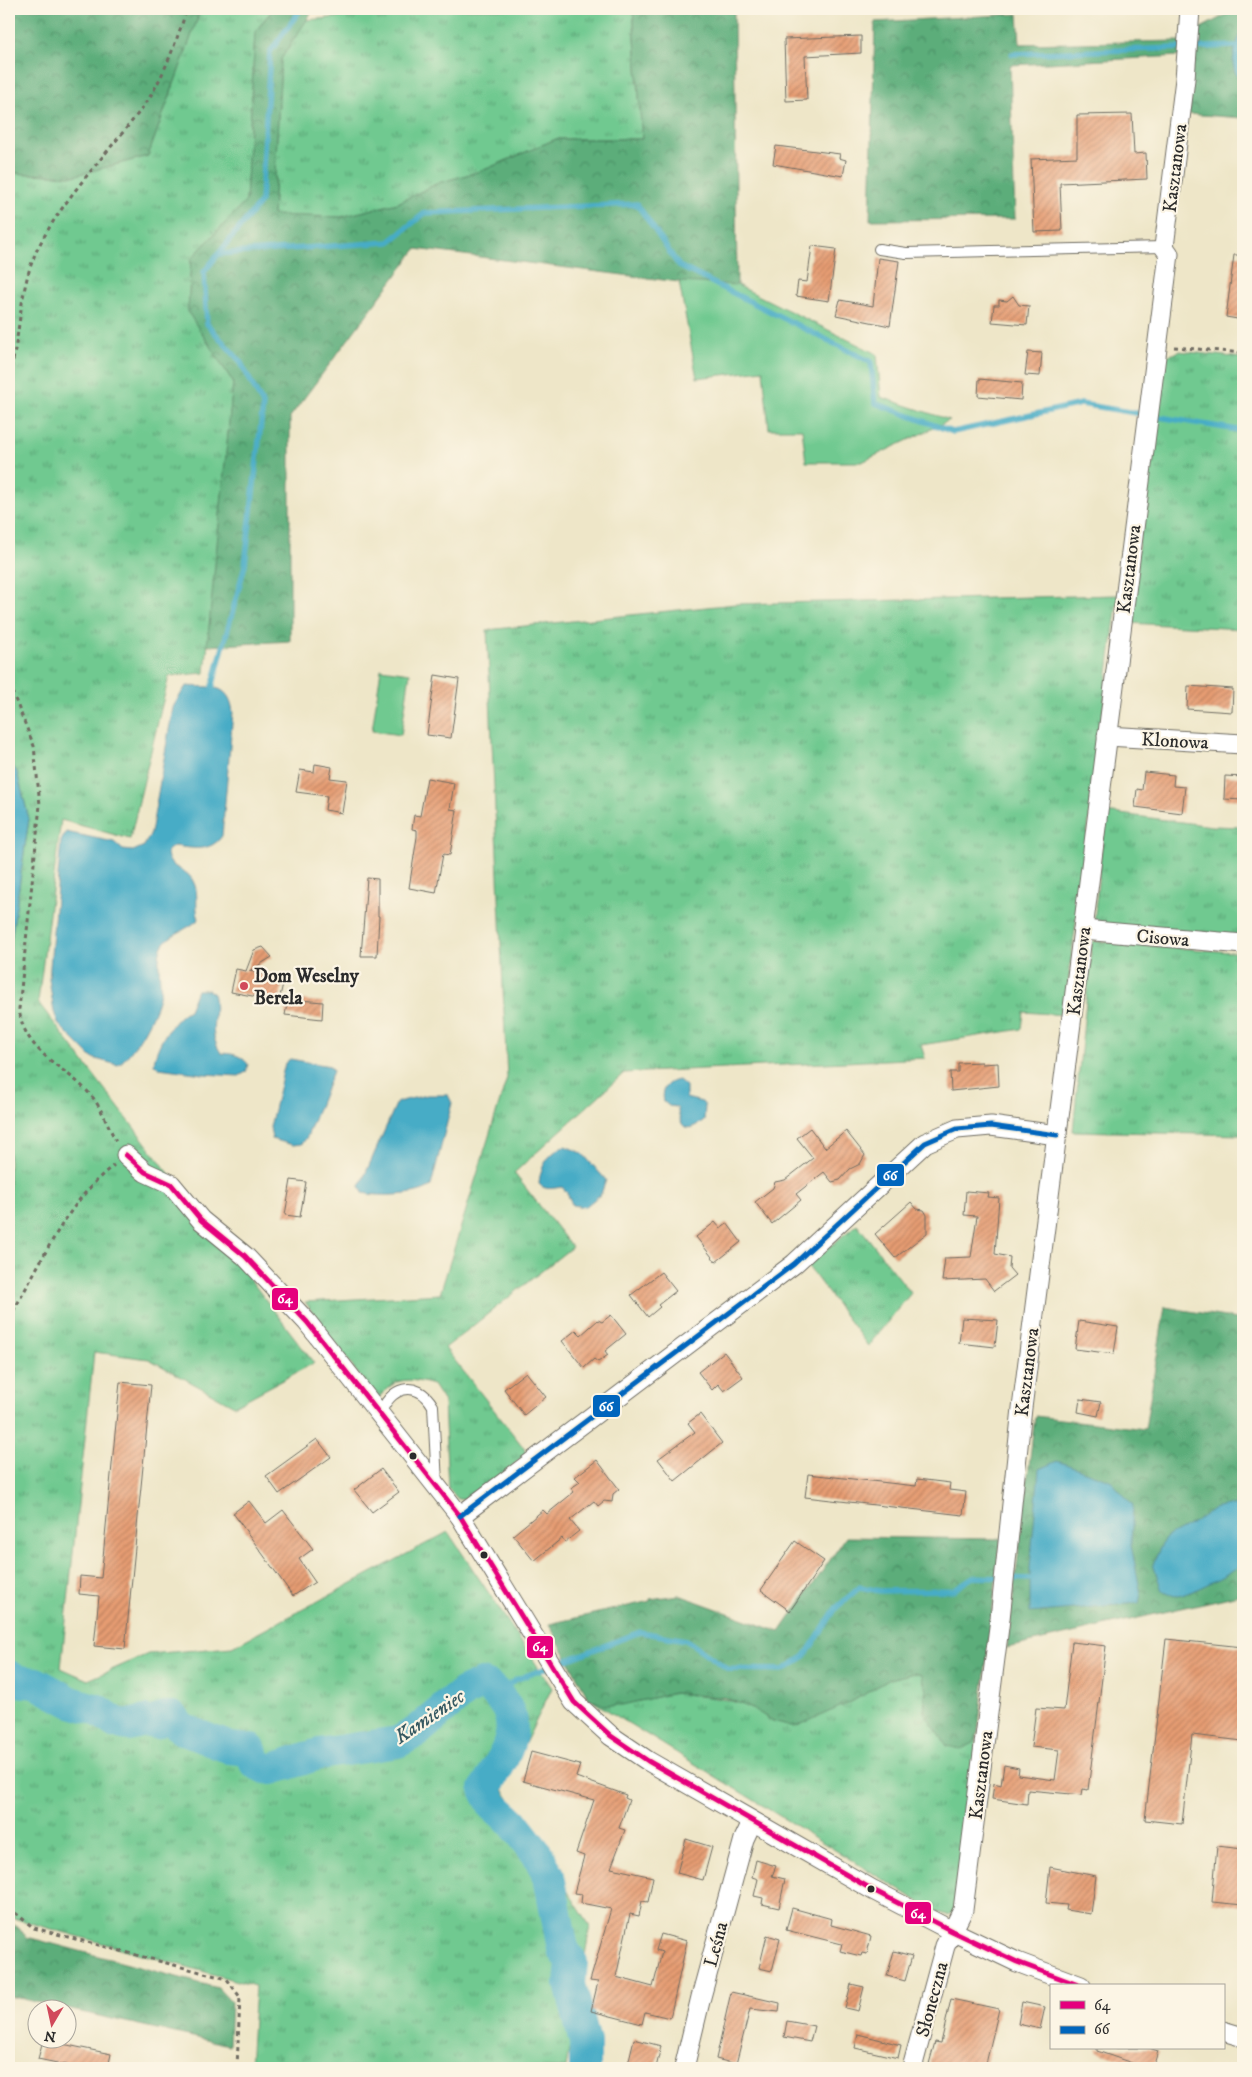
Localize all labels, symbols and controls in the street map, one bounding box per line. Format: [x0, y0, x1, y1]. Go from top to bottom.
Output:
street label: Kasztanowa [1159, 122, 1192, 214]
street label: Kasztanowa [1113, 523, 1146, 615]
street label: Klonowa [1141, 728, 1209, 755]
street label: Kasztanowa [1063, 925, 1096, 1017]
street label: Cisowa [1135, 925, 1190, 952]
place label: Dom Weselny Berela [254, 965, 360, 1010]
marker: Dom Weselny Berela [238, 980, 250, 992]
line badge: 66 [876, 1163, 905, 1187]
text: 66 [883, 1167, 898, 1185]
line badge: 64 [271, 1287, 299, 1311]
text: 64 [277, 1290, 294, 1308]
street label: Kasztanowa [1011, 1326, 1044, 1418]
line badge: 66 [592, 1394, 621, 1418]
text: 66 [599, 1398, 614, 1416]
unlabelled marker [408, 1451, 418, 1461]
unlabelled marker [479, 1550, 489, 1560]
line badge: 64 [526, 1635, 554, 1659]
text: 64 [532, 1638, 549, 1656]
water label: Kamieniec [389, 1684, 471, 1750]
street label: Kasztanowa [965, 1729, 998, 1821]
unlabelled marker [866, 1884, 876, 1894]
line badge: 64 [904, 1901, 932, 1925]
text: 64 [910, 1905, 927, 1923]
street label: Leśna [699, 1919, 733, 1970]
street label: Słoneczna [911, 1959, 954, 2040]
legend [1050, 1984, 1224, 2050]
text: 64 [1094, 1996, 1111, 2015]
north arrow [28, 2000, 78, 2050]
text: 66 [1094, 2020, 1111, 2039]
text: N [43, 2026, 57, 2046]

